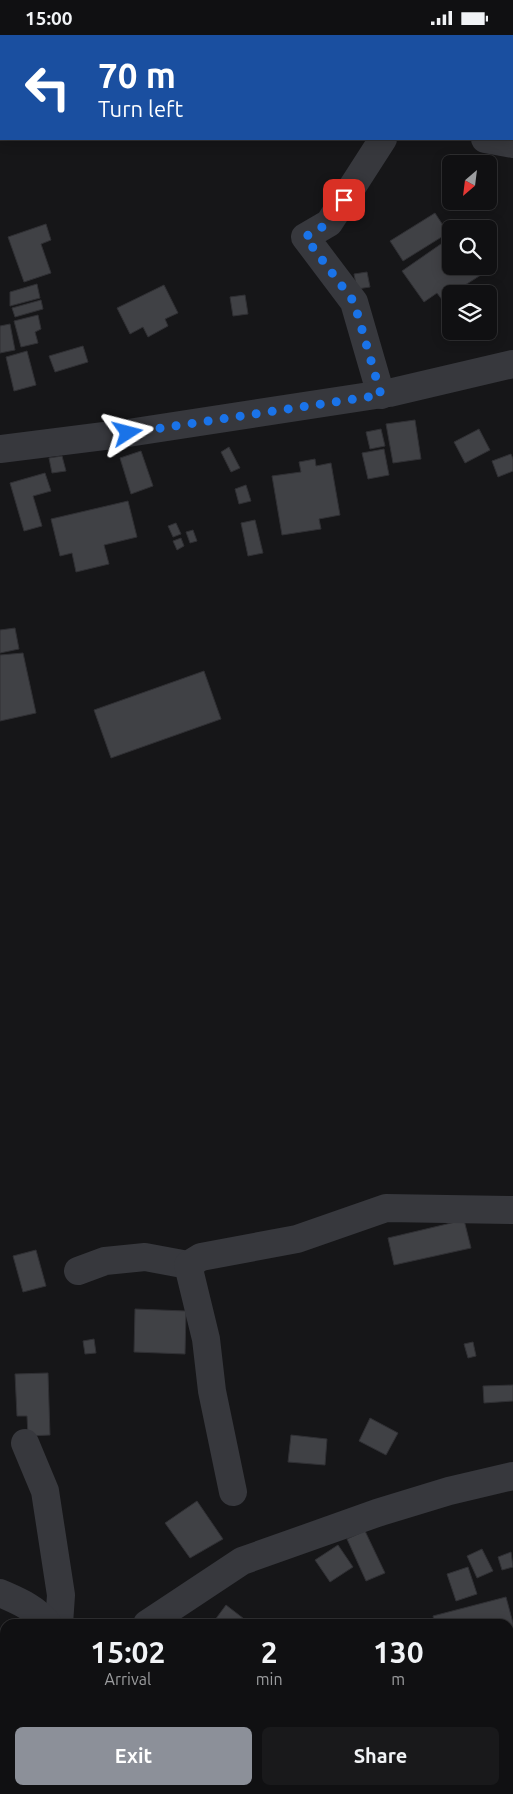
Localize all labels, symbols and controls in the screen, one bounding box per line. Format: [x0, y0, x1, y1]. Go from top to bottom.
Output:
text: 15:00 [25, 7, 73, 29]
icon: left [15, 55, 80, 120]
text: 70 m [98, 55, 176, 95]
text: Turn left [98, 96, 183, 121]
north arrow [442, 155, 498, 210]
map controls [442, 155, 497, 340]
pin [323, 179, 365, 221]
icon: arrive [330, 186, 358, 214]
button: search [442, 220, 497, 275]
button: layers [442, 285, 497, 340]
position arrow [101, 406, 153, 458]
text: 15:02 [90, 1635, 165, 1669]
text: 2 [261, 1635, 278, 1669]
text: 130 [373, 1635, 424, 1669]
text: Arrival [105, 1670, 151, 1688]
text: min [256, 1670, 283, 1688]
text: m [391, 1670, 405, 1688]
button: Exit [15, 1727, 252, 1785]
button: Share [262, 1727, 499, 1785]

